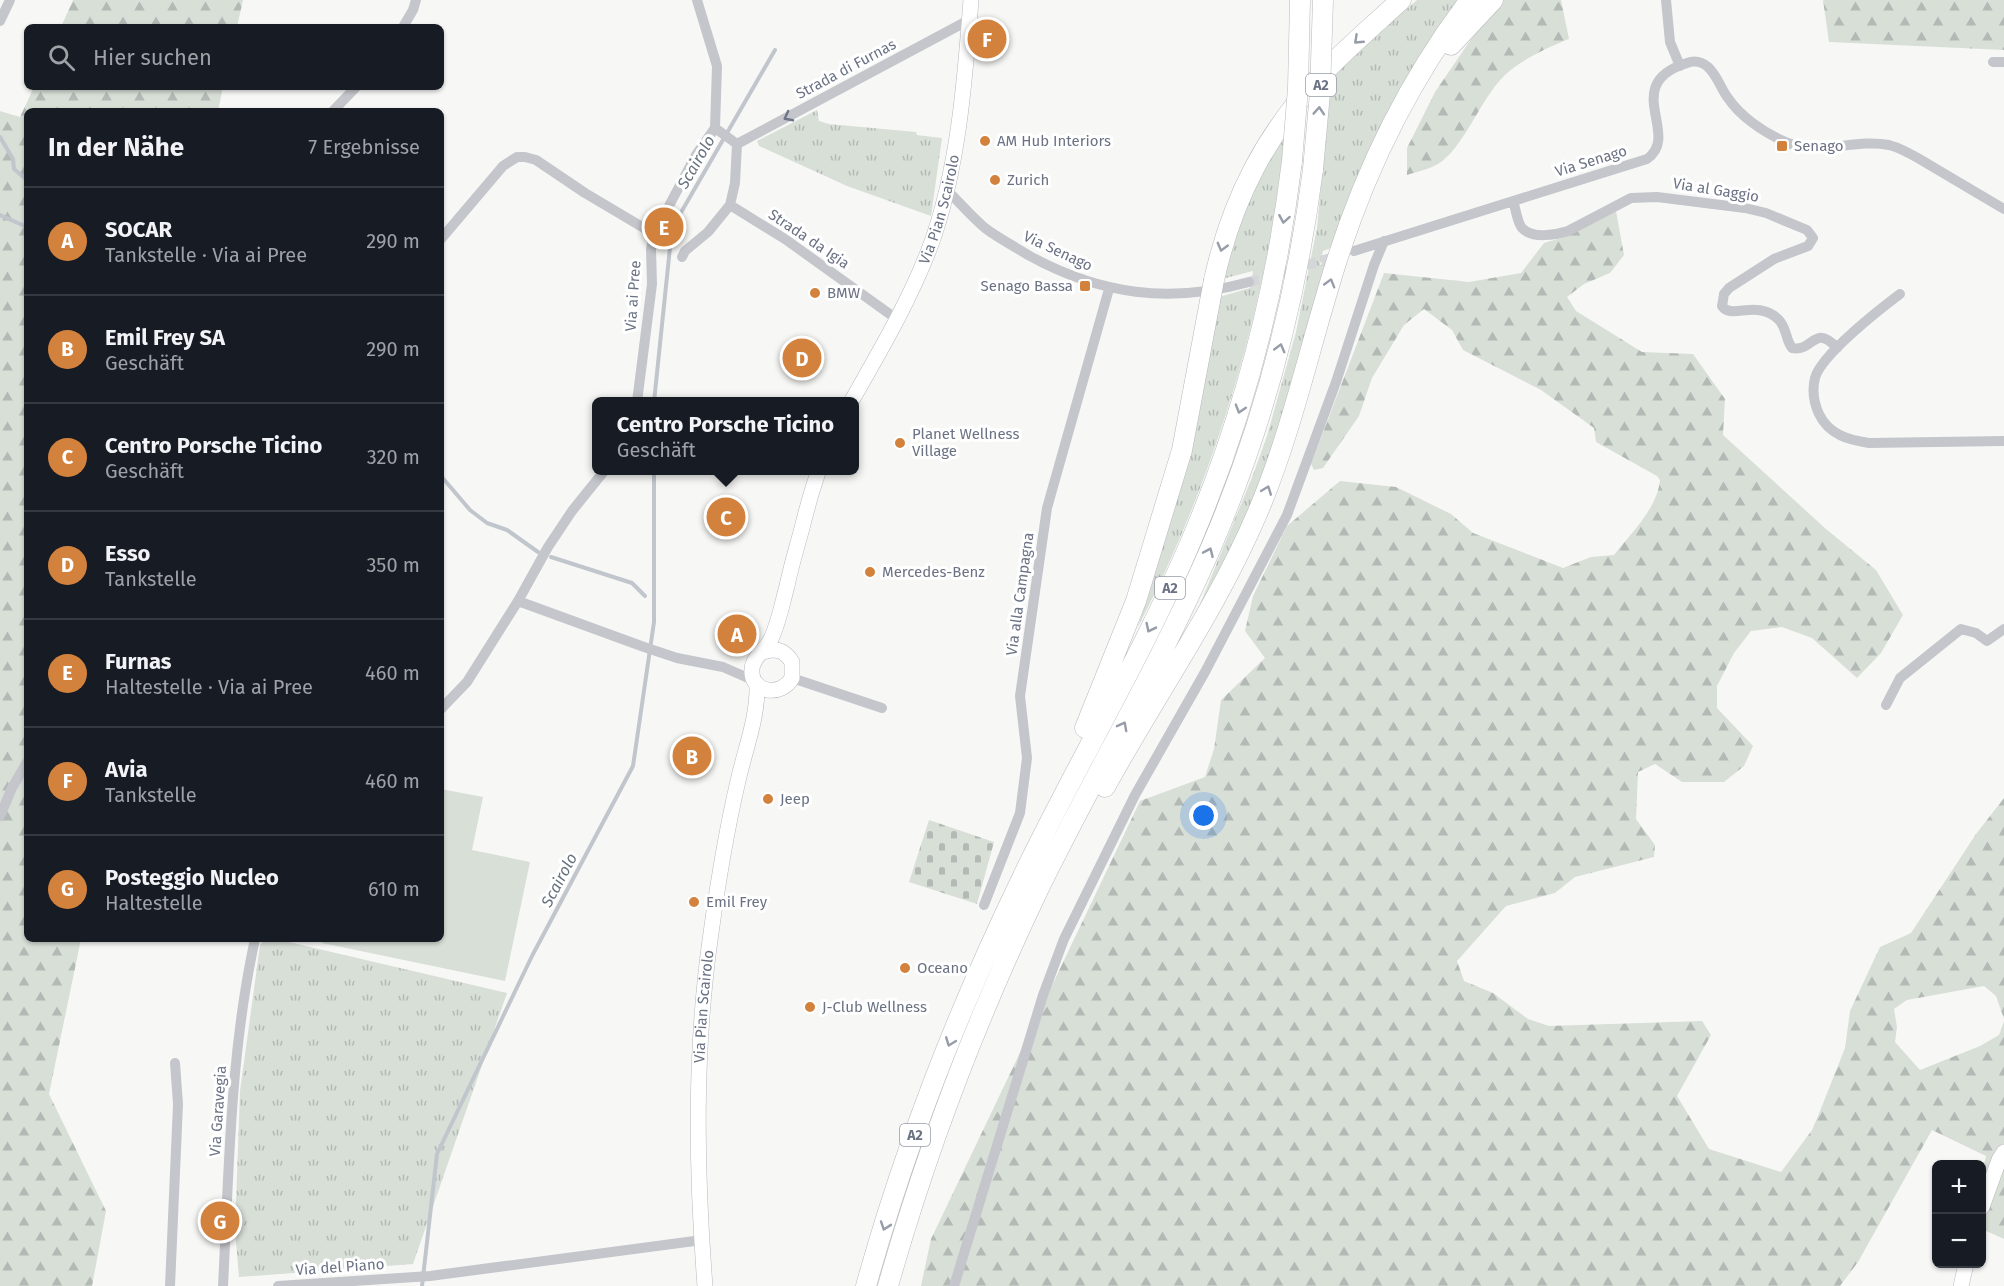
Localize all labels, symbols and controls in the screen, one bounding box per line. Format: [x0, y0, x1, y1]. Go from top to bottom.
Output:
pin: F [968, 16, 1006, 62]
search box [24, 24, 444, 90]
one-way arrow [1354, 33, 1365, 44]
street label: Strada di Furnas [793, 35, 899, 103]
icon: search [45, 41, 78, 74]
text: Hier suchen [93, 44, 212, 71]
road number: A2 [1306, 74, 1336, 96]
one-way arrow [1312, 107, 1325, 116]
one-way arrow [783, 109, 794, 121]
text: In der Nähe [48, 132, 184, 163]
water label: Scairolo [673, 132, 719, 193]
place label: AM Hub Interiors [997, 132, 1111, 150]
marker: AM Hub Interiors [978, 134, 992, 148]
text: 7 Ergebnisse [308, 135, 420, 159]
place label: Senago [1794, 137, 1843, 155]
marker: Senago [1775, 139, 1789, 153]
street label: Via Senago [1553, 142, 1629, 180]
street label: Via Pian Scairolo [915, 153, 963, 267]
place label: Zurich [1007, 171, 1049, 189]
marker: Zurich [988, 173, 1002, 187]
street label: Via al Gaggio [1672, 174, 1760, 206]
pin: E [644, 204, 684, 250]
street label: Strada da Igia [765, 205, 853, 273]
one-way arrow [1278, 214, 1291, 224]
text: SOCAR [105, 216, 172, 243]
street label: Via Senago [1021, 227, 1095, 275]
text: A [62, 229, 73, 253]
text: 290 m [366, 229, 420, 253]
one-way arrow [1217, 241, 1229, 252]
text: Tankstelle · Via ai Pree [105, 243, 307, 267]
street label: Via ai Pree [622, 260, 644, 332]
place label: Senago Bassa [981, 277, 1073, 295]
one-way arrow [1323, 278, 1335, 289]
marker: Senago Bassa [1078, 279, 1092, 293]
place label: BMW [827, 284, 861, 302]
marker: BMW [808, 286, 822, 300]
text: Emil Frey SA [105, 324, 225, 351]
pin: D [782, 336, 822, 380]
text: B [61, 337, 74, 361]
text: 290 m [366, 337, 420, 361]
one-way arrow [1272, 343, 1285, 353]
text: Geschäft [105, 351, 184, 375]
popup [592, 397, 859, 475]
one-way arrow [1235, 403, 1247, 414]
text: Centro Porsche Ticino [617, 411, 834, 438]
place label: Planet Wellness Village [912, 425, 1019, 460]
text: Centro Porsche Ticino [105, 432, 322, 459]
marker: Planet Wellness Village [893, 436, 907, 450]
text: Geschäft [617, 438, 696, 462]
text: C [62, 445, 73, 469]
text: 320 m [367, 445, 420, 469]
text: Geschäft [105, 459, 184, 483]
one-way arrow [1260, 485, 1272, 496]
pin: C [706, 494, 746, 540]
street label: Via alla Campagna [1002, 531, 1038, 657]
text: Esso [105, 540, 150, 567]
one-way arrow [1202, 547, 1214, 558]
text: D [61, 553, 74, 577]
text: 350 m [366, 553, 420, 577]
place label: Mercedes-Benz [882, 563, 985, 581]
marker: Mercedes-Benz [863, 565, 877, 579]
text: Tankstelle [105, 567, 197, 591]
road number: A2 [1155, 577, 1185, 599]
pin: A [718, 612, 756, 656]
one-way arrow [1146, 621, 1158, 632]
text: Furnas [105, 648, 171, 675]
text: E [62, 661, 73, 685]
text: 460 m [365, 661, 420, 685]
text: Haltestelle · Via ai Pree [105, 675, 313, 699]
one-way arrow [1116, 722, 1127, 733]
pin: B [672, 734, 712, 778]
text: Avia [105, 756, 148, 783]
text: F [63, 769, 72, 793]
text: 460 m [365, 769, 420, 793]
text: Tankstelle [105, 783, 197, 807]
place label: Jeep [780, 790, 810, 808]
marker: Jeep [761, 792, 775, 806]
your location [1189, 801, 1218, 830]
water label: Scairolo [537, 850, 581, 911]
text: Posteggio Nucleo [105, 864, 279, 891]
text: G [61, 877, 74, 901]
text: 610 m [368, 877, 420, 901]
text: Haltestelle [105, 891, 203, 915]
place label: Emil Frey [706, 893, 768, 911]
marker: Emil Frey [687, 895, 701, 909]
street label: Via Pian Scairolo [690, 949, 718, 1063]
place label: Oceano [917, 959, 968, 977]
marker: Oceano [898, 961, 912, 975]
place label: J-Club Wellness [822, 998, 927, 1016]
marker: J-Club Wellness [803, 1000, 817, 1014]
one-way arrow [945, 1036, 957, 1047]
street label: Via Garavegia [206, 1065, 230, 1157]
road number: A2 [900, 1124, 930, 1146]
map controls [1932, 1160, 1986, 1268]
button: + [1932, 1160, 1986, 1214]
pin: G [200, 1198, 240, 1244]
button: − [1932, 1214, 1986, 1268]
one-way arrow [879, 1220, 892, 1231]
street label: Via del Piano [295, 1255, 385, 1279]

